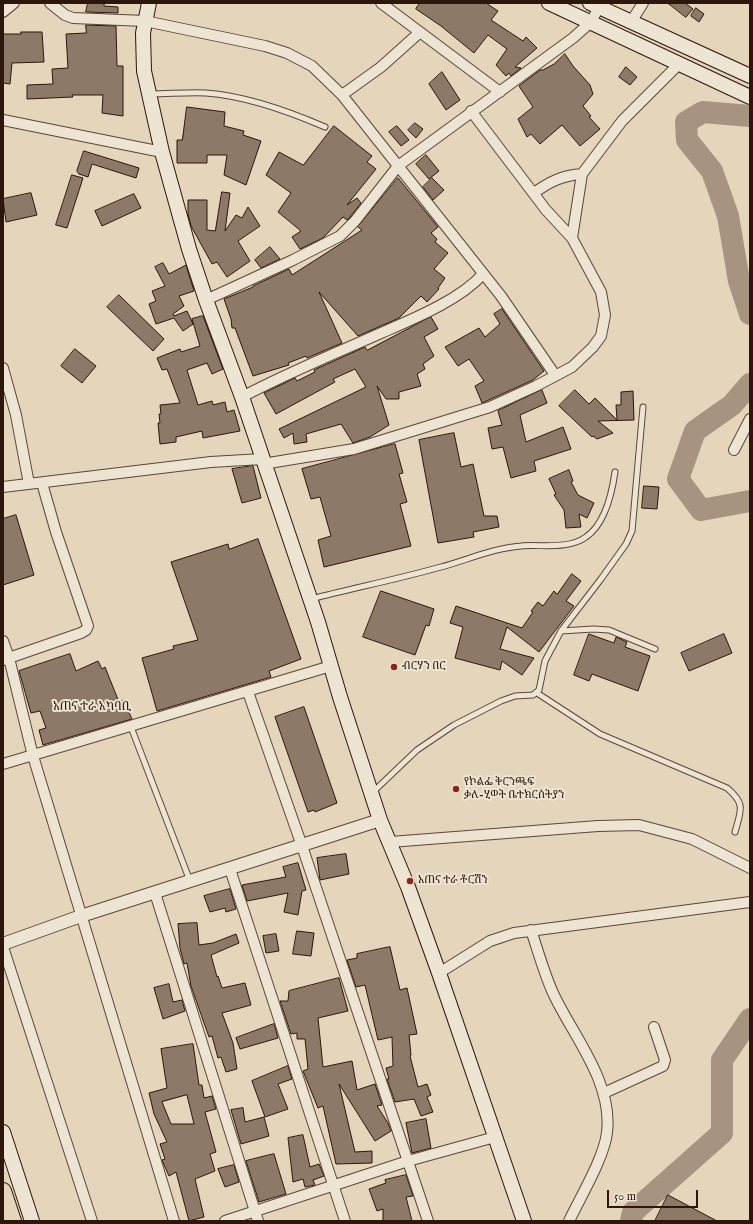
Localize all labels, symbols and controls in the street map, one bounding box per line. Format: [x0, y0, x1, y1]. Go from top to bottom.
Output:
place label: ብርሃን በር [402, 660, 446, 674]
marker: ብርሃን በር [389, 662, 399, 672]
district label: አጠና ተራ አካባቢ [53, 701, 131, 715]
place label: የኮልፌ ቅርንጫፍ ቃለ-ሂወት ቤተክርስትያን [464, 776, 565, 802]
marker: የኮልፌ ቅርንጫፍ ቃለ-ሂወት ቤተክርስትያን [451, 784, 461, 794]
place label: አጠና ተራ ቶርሽን [418, 874, 488, 888]
marker: አጠና ተራ ቶርሽን [405, 876, 415, 886]
scale bar [609, 1182, 700, 1208]
text: 50 m [614, 1189, 636, 1204]

